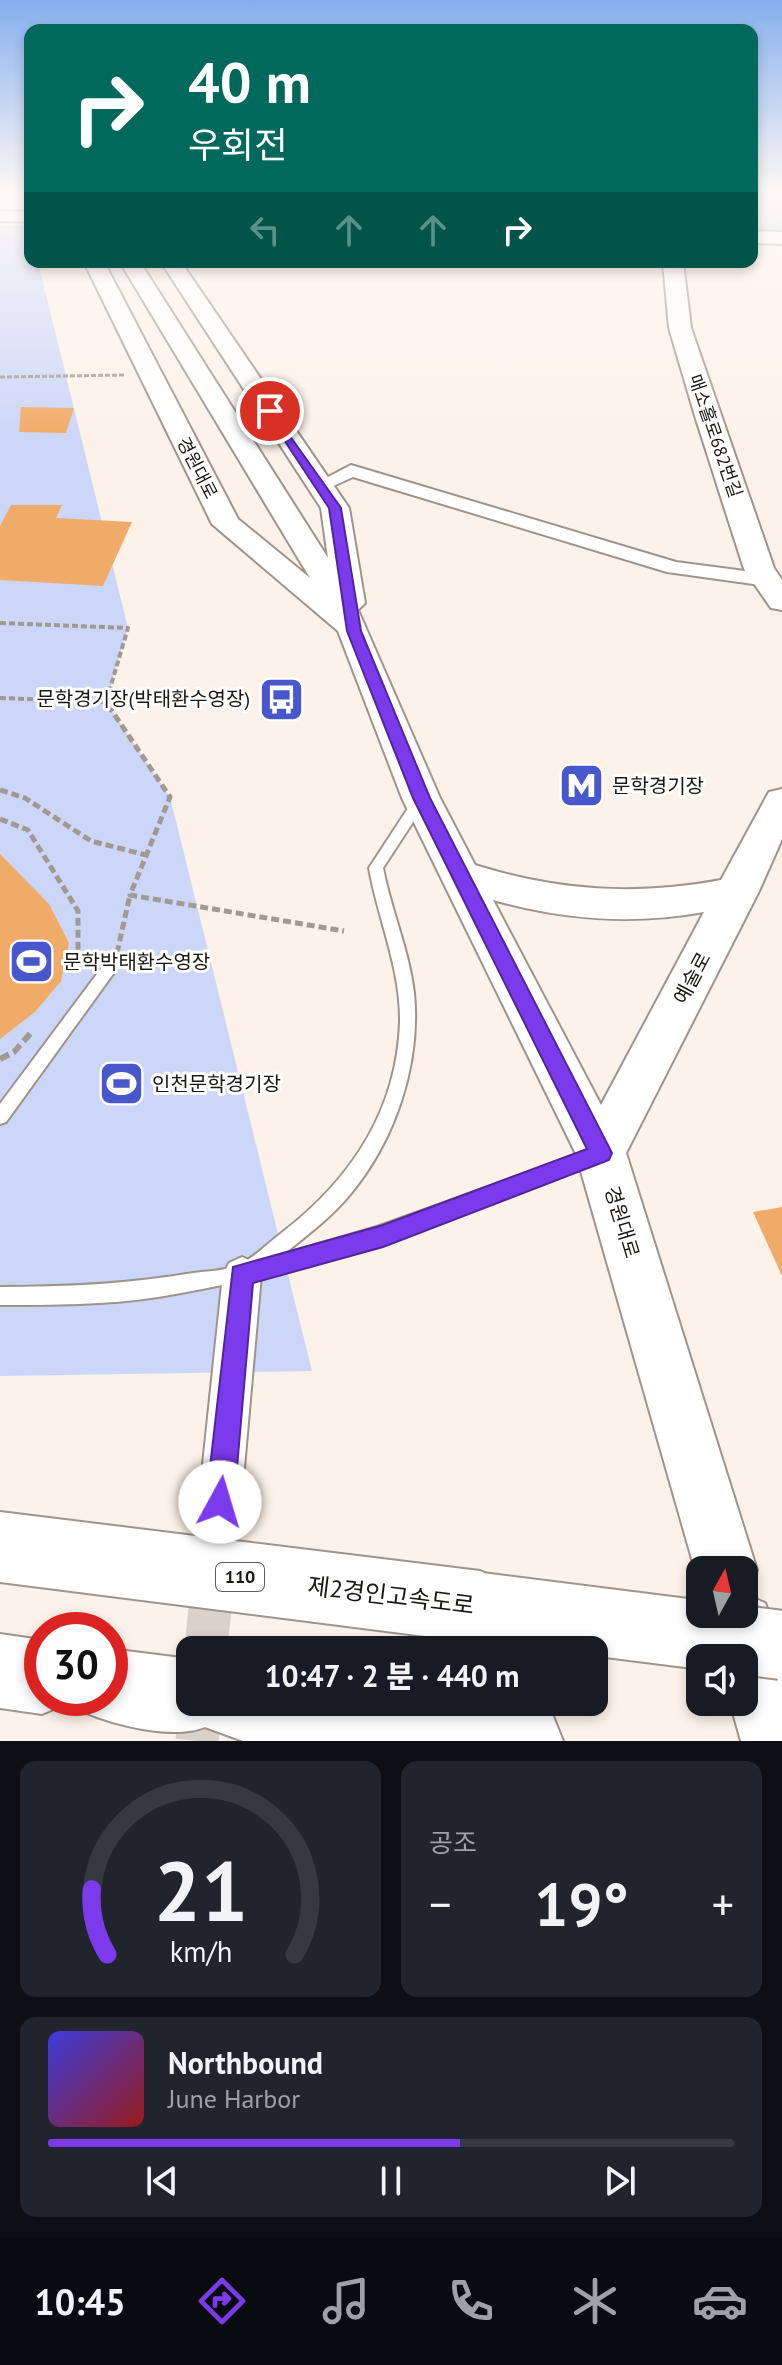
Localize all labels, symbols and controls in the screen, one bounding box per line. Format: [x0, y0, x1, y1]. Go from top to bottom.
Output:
text: 40 m [188, 46, 311, 118]
icon: right [56, 56, 160, 160]
text: 우회전 [188, 121, 287, 168]
icon: left [243, 208, 287, 252]
icon: ahead [327, 208, 371, 252]
icon: ahead [411, 208, 455, 252]
icon: right [495, 208, 539, 252]
street label: 매소홀로682번길 [684, 371, 747, 500]
pin [236, 377, 304, 445]
icon: arrive [248, 389, 292, 433]
street label: 경원대로 [172, 433, 223, 503]
bus stop icon: 문학경기장(박태환수영장) [257, 675, 305, 723]
place label: 문학경기장(박태환수영장) [36, 686, 250, 712]
metro station icon: 문학경기장 [557, 762, 605, 810]
place label: 문학경기장 [612, 773, 704, 799]
sports icon: 문학박태환수영장 [8, 938, 56, 986]
street label: 예술로 [668, 948, 716, 1008]
place label: 문학박태환수영장 [63, 949, 210, 975]
sports icon: 인천문학경기장 [97, 1060, 145, 1108]
place label: 인천문학경기장 [152, 1071, 281, 1097]
street label: 경원대로 [599, 1183, 645, 1261]
position arrow [178, 1460, 262, 1544]
north arrow [686, 1556, 758, 1628]
map controls [686, 1556, 758, 1716]
road number: 110 [216, 1563, 264, 1591]
street label: 제2경인고속도로 [306, 1570, 476, 1621]
speed limit sign: 30 [24, 1612, 128, 1716]
button: sound [686, 1644, 758, 1716]
text: 10:47 · 2 분 · 440 m [265, 1656, 520, 1695]
text: 공조 [429, 1826, 477, 1859]
text: 21 [153, 1836, 248, 1944]
text: 19° [534, 1865, 629, 1943]
text: − [429, 1875, 451, 1932]
text: + [712, 1875, 734, 1932]
text: km/h [169, 1933, 232, 1970]
text: Northbound [168, 2043, 323, 2082]
text: June Harbor [168, 2082, 300, 2115]
icon: previous [140, 2159, 184, 2203]
icon: pause [369, 2159, 413, 2203]
icon: next [598, 2159, 642, 2203]
icon: directions [194, 2273, 250, 2329]
icon: music [318, 2273, 374, 2329]
icon: phone [443, 2273, 499, 2329]
icon: climate [567, 2273, 623, 2329]
icon: car [692, 2273, 748, 2329]
text: 10:45 [34, 2278, 126, 2325]

